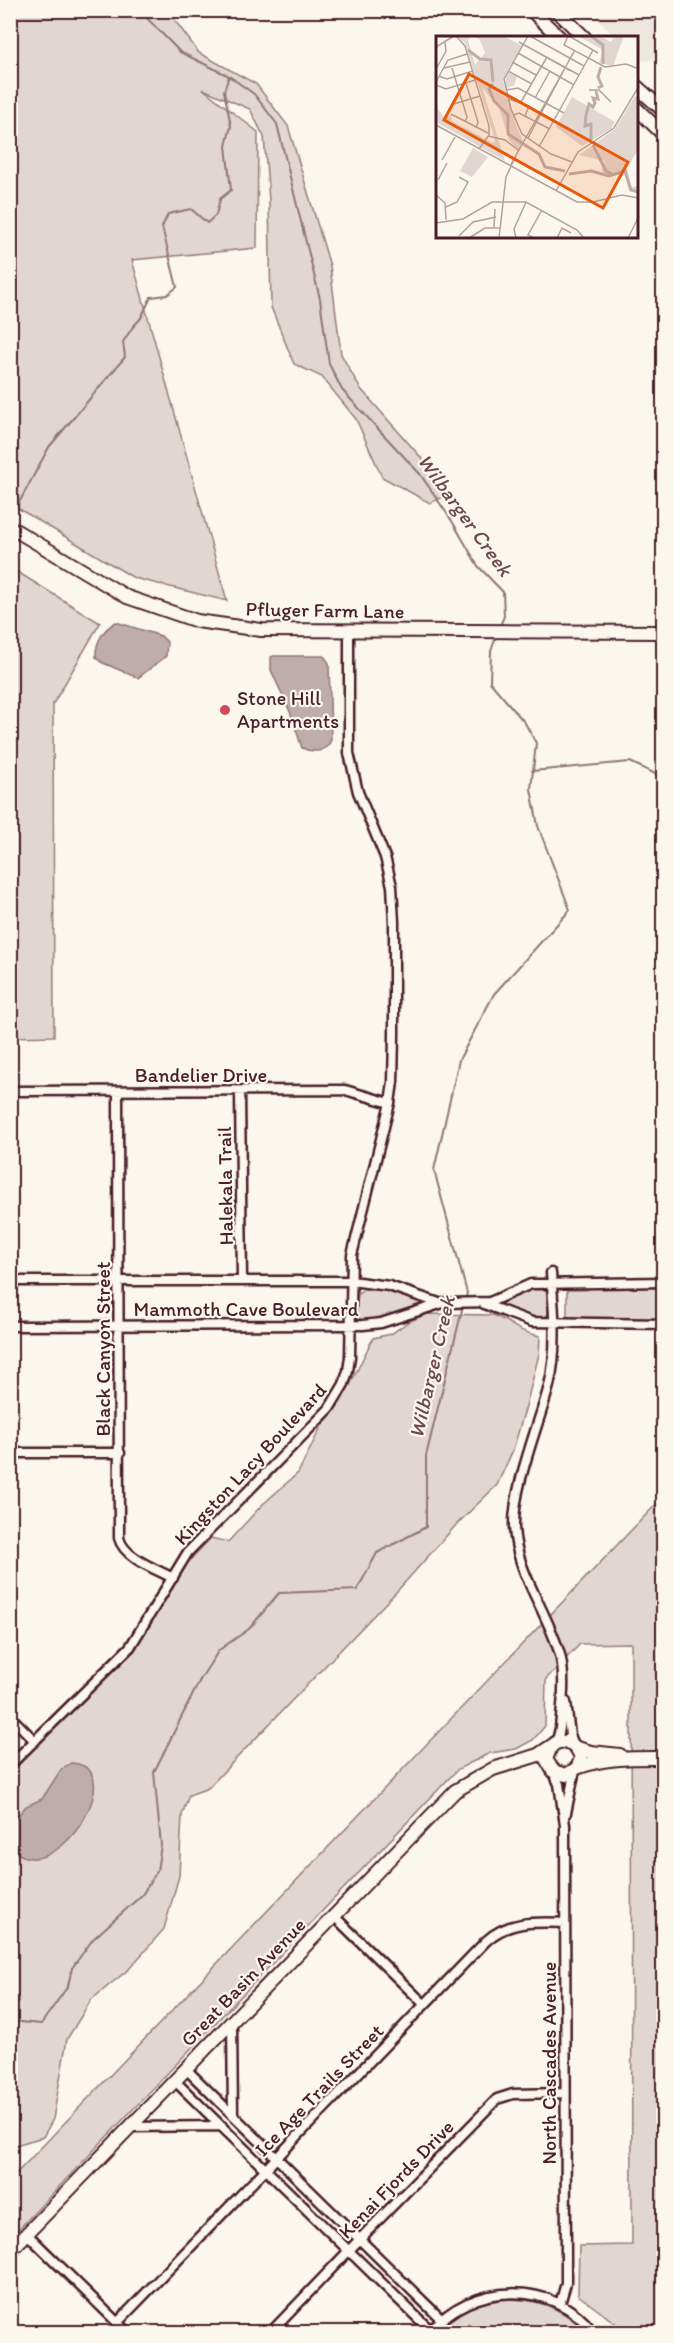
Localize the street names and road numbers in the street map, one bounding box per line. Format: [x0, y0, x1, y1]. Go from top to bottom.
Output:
street label: Pfluger Farm Lane [245, 597, 405, 623]
street label: Bandelier Drive [135, 1063, 267, 1087]
street label: Halekala Trail [212, 1126, 238, 1246]
street label: Black Canyon Street [91, 1261, 115, 1437]
street label: Mammoth Cave Boulevard [133, 1297, 359, 1321]
street label: Kingston Lacy Boulevard [169, 1378, 331, 1550]
street label: Great Basin Avenue [175, 1913, 311, 2051]
street label: North Cascades Avenue [537, 1962, 561, 2164]
street label: Ice Age Trails Street [250, 2018, 389, 2161]
street label: Kenai Fjords Drive [333, 2115, 459, 2243]

